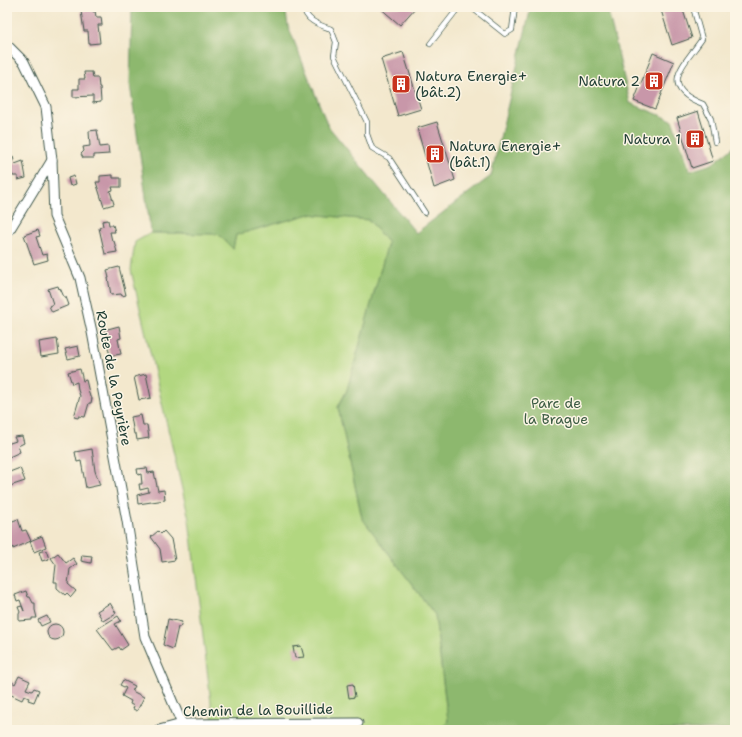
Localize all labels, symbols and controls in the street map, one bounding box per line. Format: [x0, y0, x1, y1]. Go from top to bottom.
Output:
place label: Natura Energie+ (bât.2) [415, 67, 528, 101]
building icon: Natura 2 [643, 70, 665, 92]
place label: Natura 2 [578, 72, 640, 90]
building icon: Natura Energie+ (bât.2) [390, 73, 412, 95]
building icon: Natura 1 [684, 128, 706, 150]
place label: Natura 1 [623, 130, 681, 148]
place label: Natura Energie+ (bât.1) [449, 137, 562, 171]
building icon: Natura Energie+ (bât.1) [424, 143, 446, 165]
street label: Route de la Peyrière [92, 309, 136, 447]
park label: Parc de la Brague [524, 394, 588, 428]
street label: Chemin de la Bouillide [183, 700, 333, 720]

